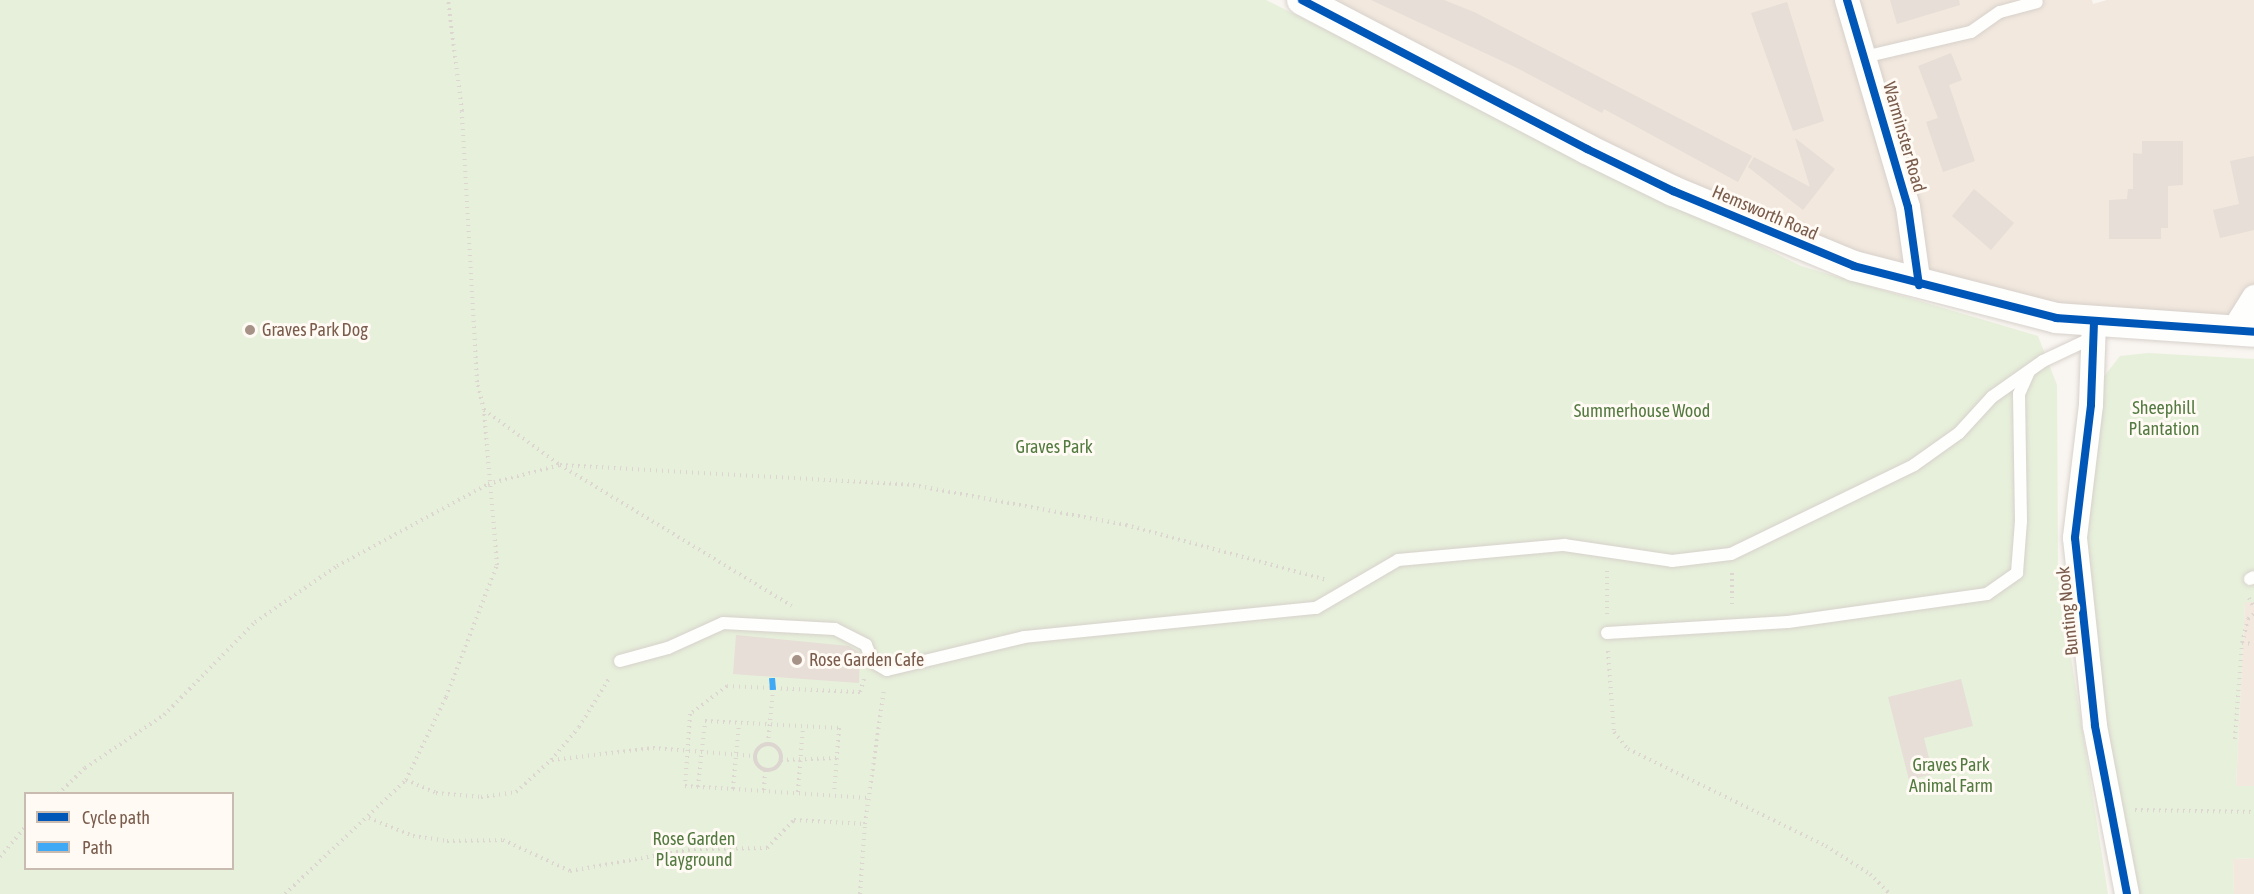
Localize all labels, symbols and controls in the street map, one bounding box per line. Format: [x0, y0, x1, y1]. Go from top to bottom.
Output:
street label: Warminster Road [1878, 79, 1930, 195]
street label: Hemsworth Road [1709, 181, 1821, 245]
place label: Graves Park Dog [262, 319, 368, 341]
marker: Graves Park Dog [243, 323, 257, 337]
park label: Sheephill Plantation [2129, 398, 2199, 440]
park label: Summerhouse Wood [1574, 400, 1710, 422]
park label: Graves Park [1015, 436, 1093, 458]
street label: Bunting Nook [2053, 565, 2083, 657]
place label: Rose Garden Cafe [809, 649, 924, 671]
marker: Rose Garden Cafe [790, 653, 804, 667]
park label: Graves Park Animal Farm [1909, 755, 1993, 798]
legend [24, 792, 234, 870]
text: Cycle path [82, 807, 150, 828]
park label: Rose Garden Playground [652, 829, 736, 872]
text: Path [82, 837, 113, 858]

